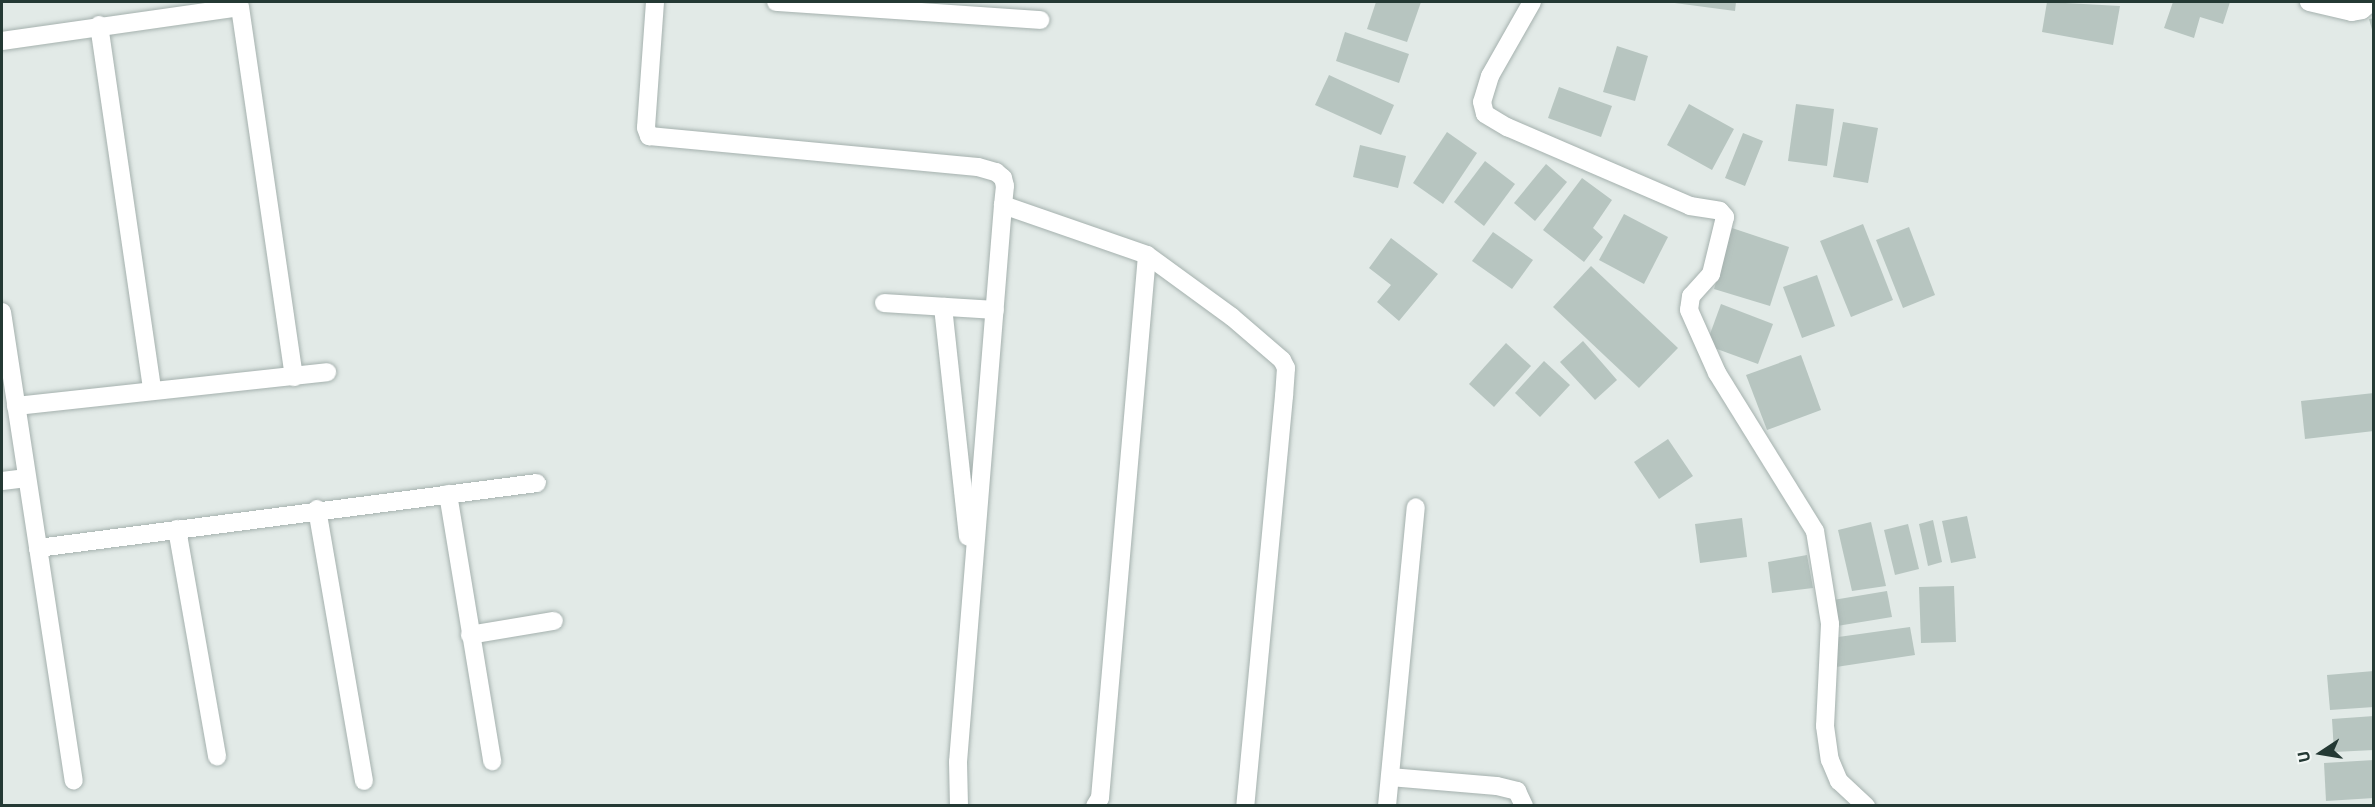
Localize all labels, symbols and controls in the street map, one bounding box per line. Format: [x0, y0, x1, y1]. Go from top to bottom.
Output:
north arrow [2291, 723, 2351, 783]
text: U [2292, 749, 2314, 764]

